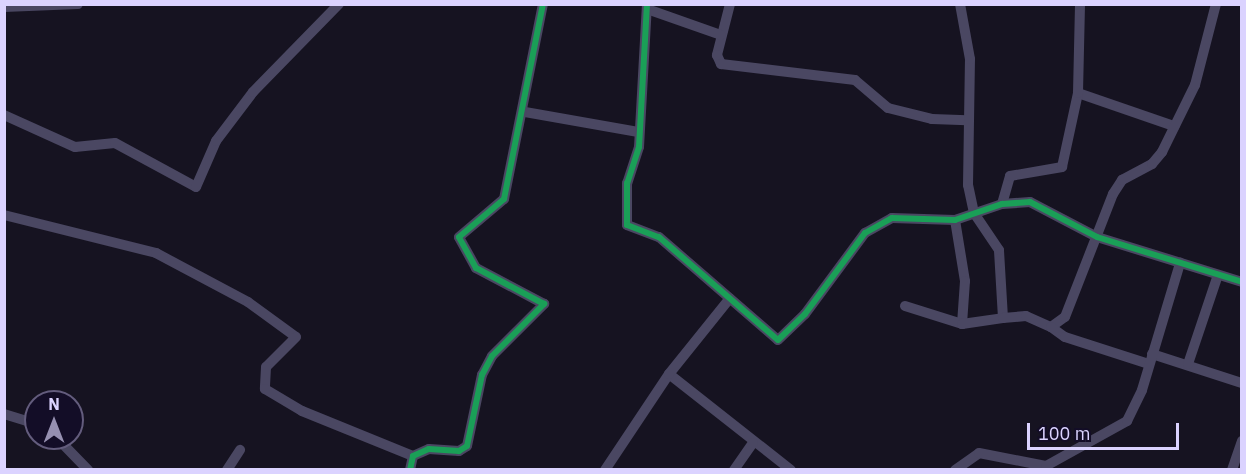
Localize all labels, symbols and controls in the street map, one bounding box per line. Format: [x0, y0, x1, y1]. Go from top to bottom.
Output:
north arrow [24, 390, 84, 450]
text: N [48, 394, 60, 414]
scale bar [1030, 411, 1182, 449]
text: 100 m [1038, 422, 1090, 445]

